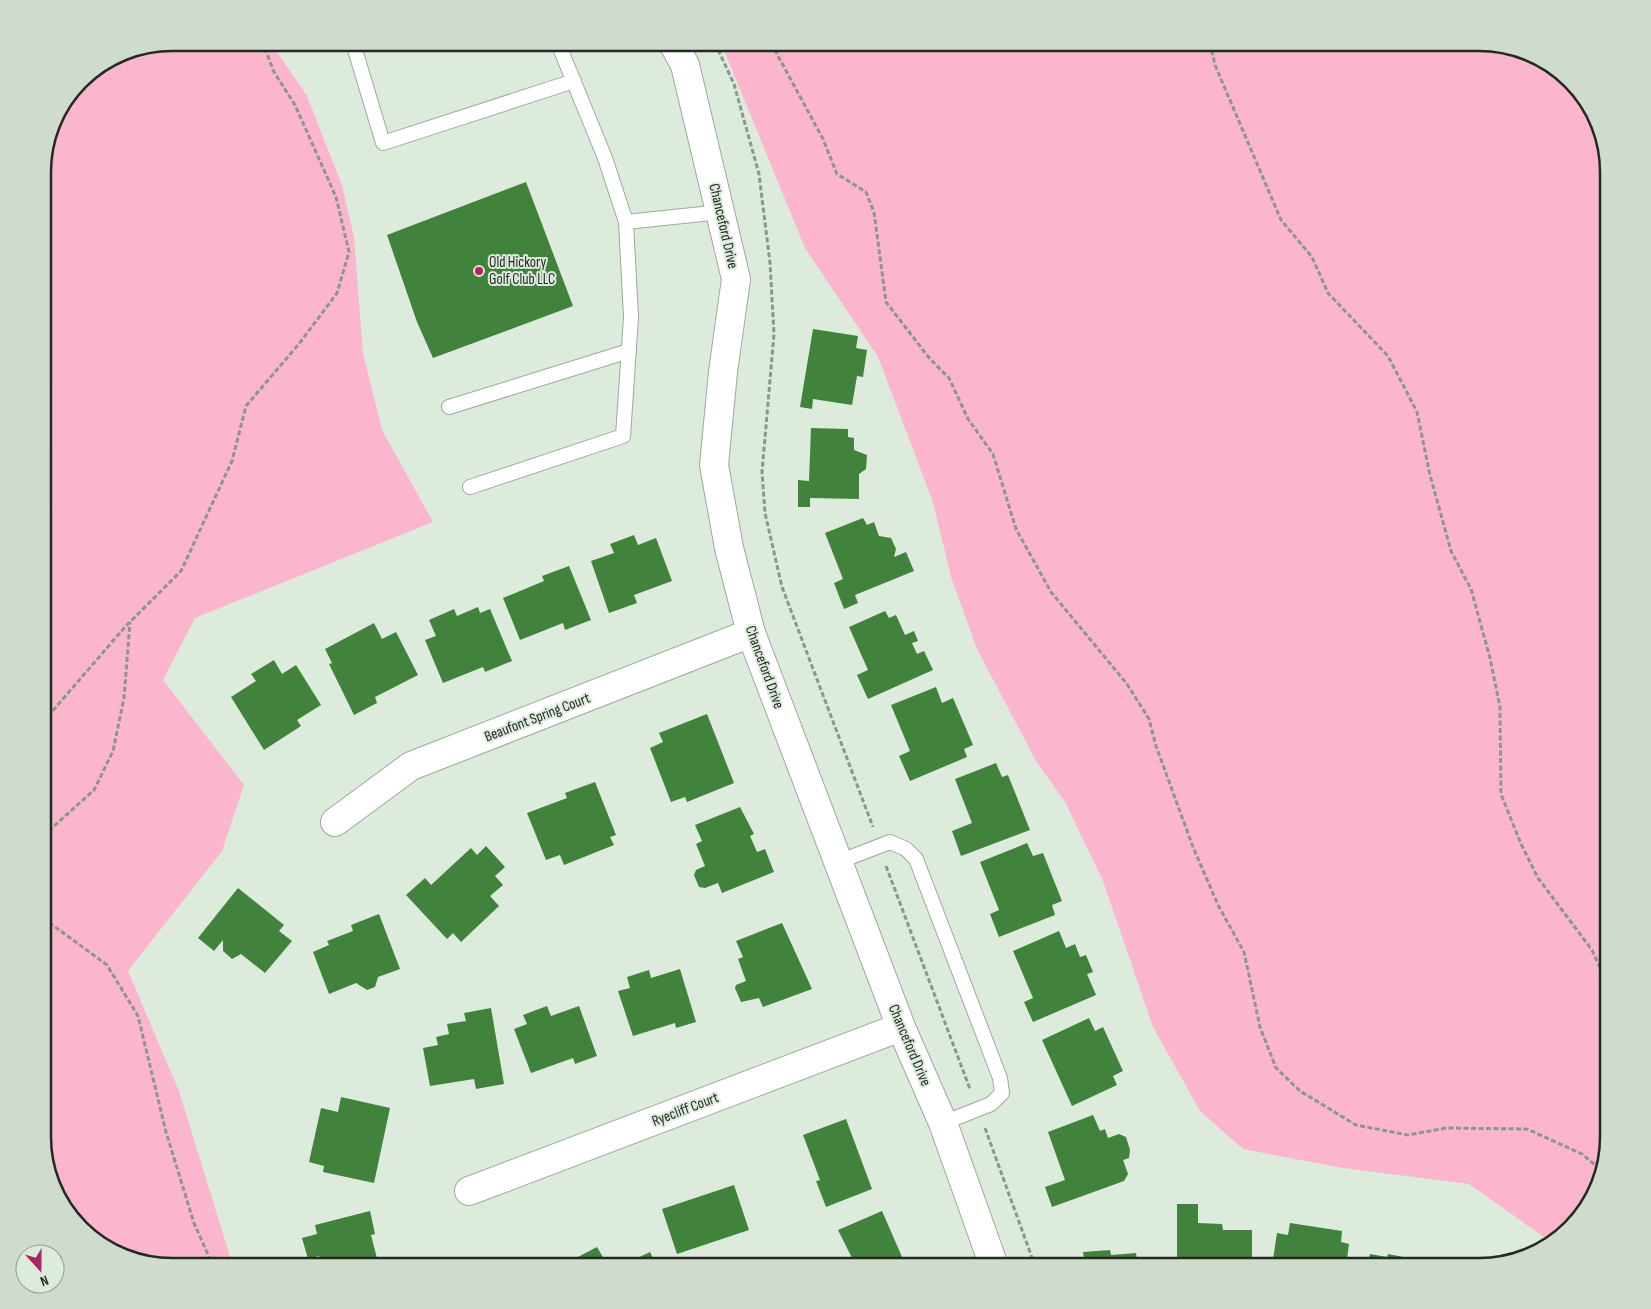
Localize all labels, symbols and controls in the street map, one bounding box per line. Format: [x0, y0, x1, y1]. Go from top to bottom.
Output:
street label: Chanceford Drive [704, 182, 743, 271]
place label: Old Hickory Golf Club LLC [489, 253, 555, 289]
marker: Old Hickory Golf Club LLC [473, 265, 485, 277]
street label: Chanceford Drive [741, 623, 788, 711]
street label: Beaufont Spring Court [482, 688, 593, 746]
street label: Chanceford Drive [884, 1001, 935, 1089]
street label: Ryecliff Court [649, 1088, 722, 1131]
north arrow [15, 1244, 65, 1294]
text: N [38, 1271, 51, 1290]

